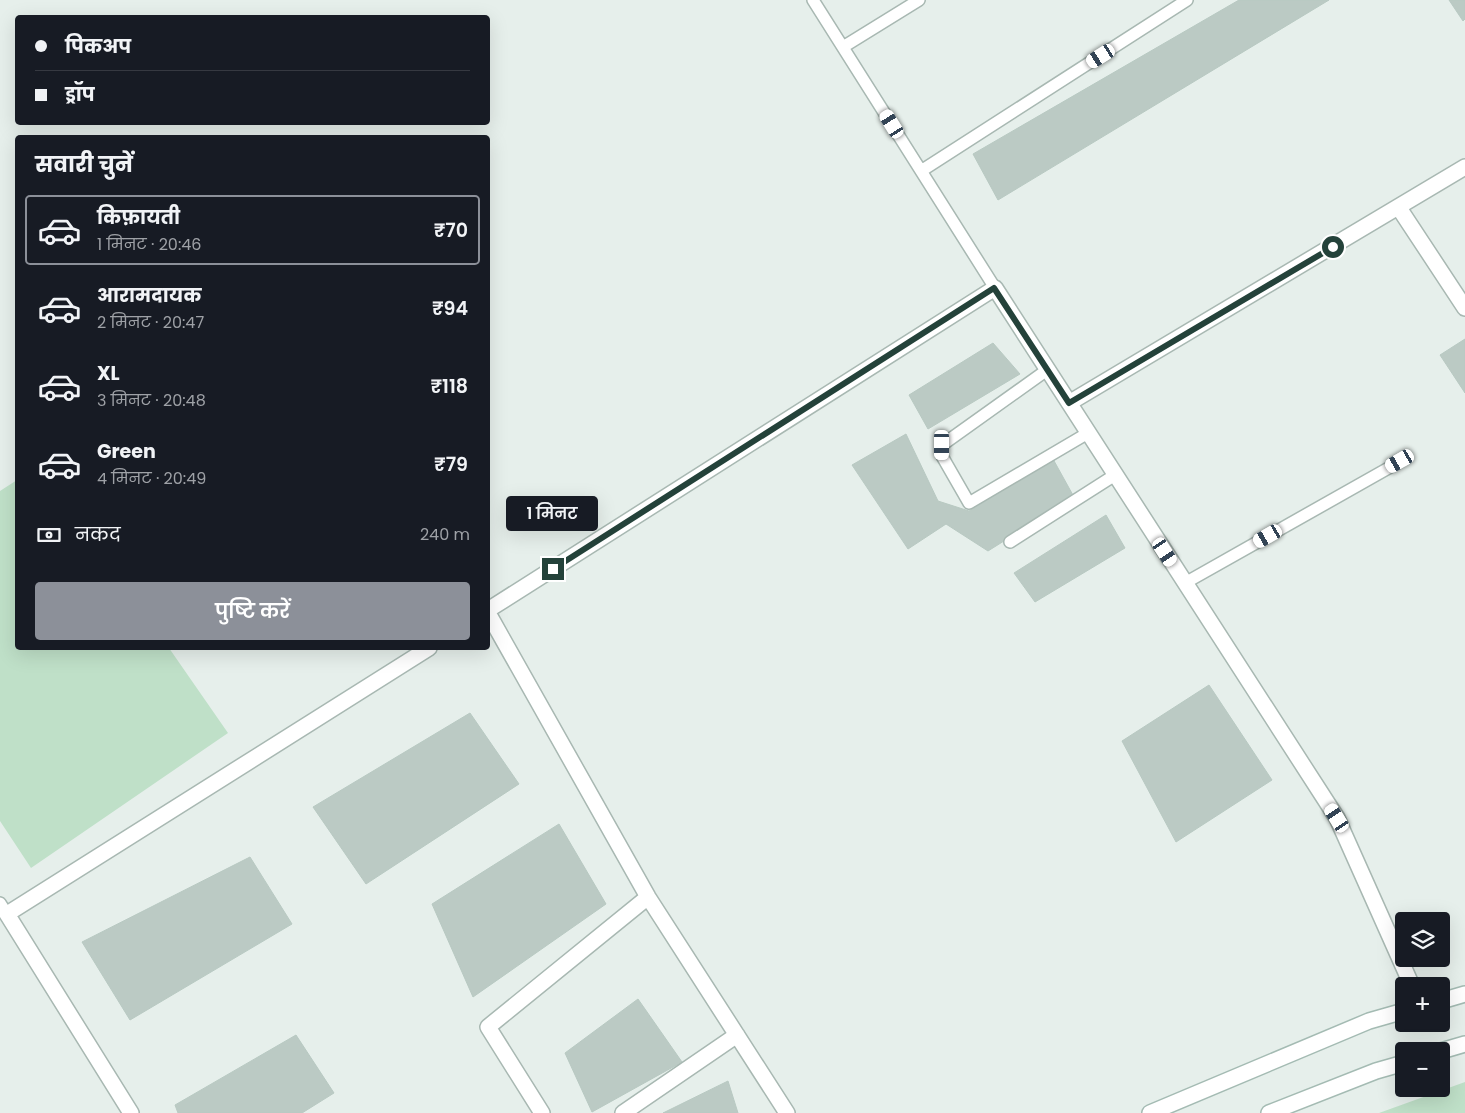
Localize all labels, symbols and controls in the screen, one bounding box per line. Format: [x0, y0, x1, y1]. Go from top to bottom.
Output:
text: पिकअप [65, 33, 131, 60]
car [1084, 42, 1117, 70]
text: ड्रॉप [65, 81, 95, 108]
car [877, 107, 906, 141]
text: सवारी चुनें [35, 149, 133, 180]
text: किफ़ायती [97, 204, 180, 231]
icon: car [37, 208, 82, 253]
text: ₹70 [434, 217, 468, 244]
text: 1 मिनट · 20:46 [97, 233, 202, 256]
route start [1322, 236, 1344, 258]
text: आरामदायक [97, 282, 202, 309]
icon: car [37, 286, 82, 331]
text: ₹94 [432, 295, 468, 322]
text: 2 मिनट · 20:47 [97, 311, 204, 334]
text: XL [97, 360, 120, 387]
icon: car [37, 364, 82, 409]
text: ₹118 [430, 373, 468, 400]
text: 3 मिनट · 20:48 [97, 389, 206, 412]
car [934, 430, 949, 460]
text: Green [97, 438, 156, 465]
icon: car [37, 442, 82, 487]
car [1383, 447, 1416, 475]
text: ₹79 [434, 451, 468, 478]
text: 4 मिनट · 20:49 [97, 467, 206, 490]
callout: 1 मिनट [507, 496, 599, 532]
text: 1 मिनट [526, 502, 578, 525]
icon: cash [35, 521, 63, 549]
text: नकद [75, 521, 120, 548]
car [1251, 522, 1284, 550]
text: 240 m [420, 523, 470, 546]
car [1150, 535, 1179, 569]
route end [542, 558, 564, 580]
button: पुष्टि करें [35, 582, 470, 640]
car [1322, 801, 1351, 835]
map controls [1395, 912, 1450, 1097]
button: layers [1395, 912, 1450, 967]
button: + [1395, 977, 1450, 1032]
button: − [1395, 1042, 1450, 1097]

